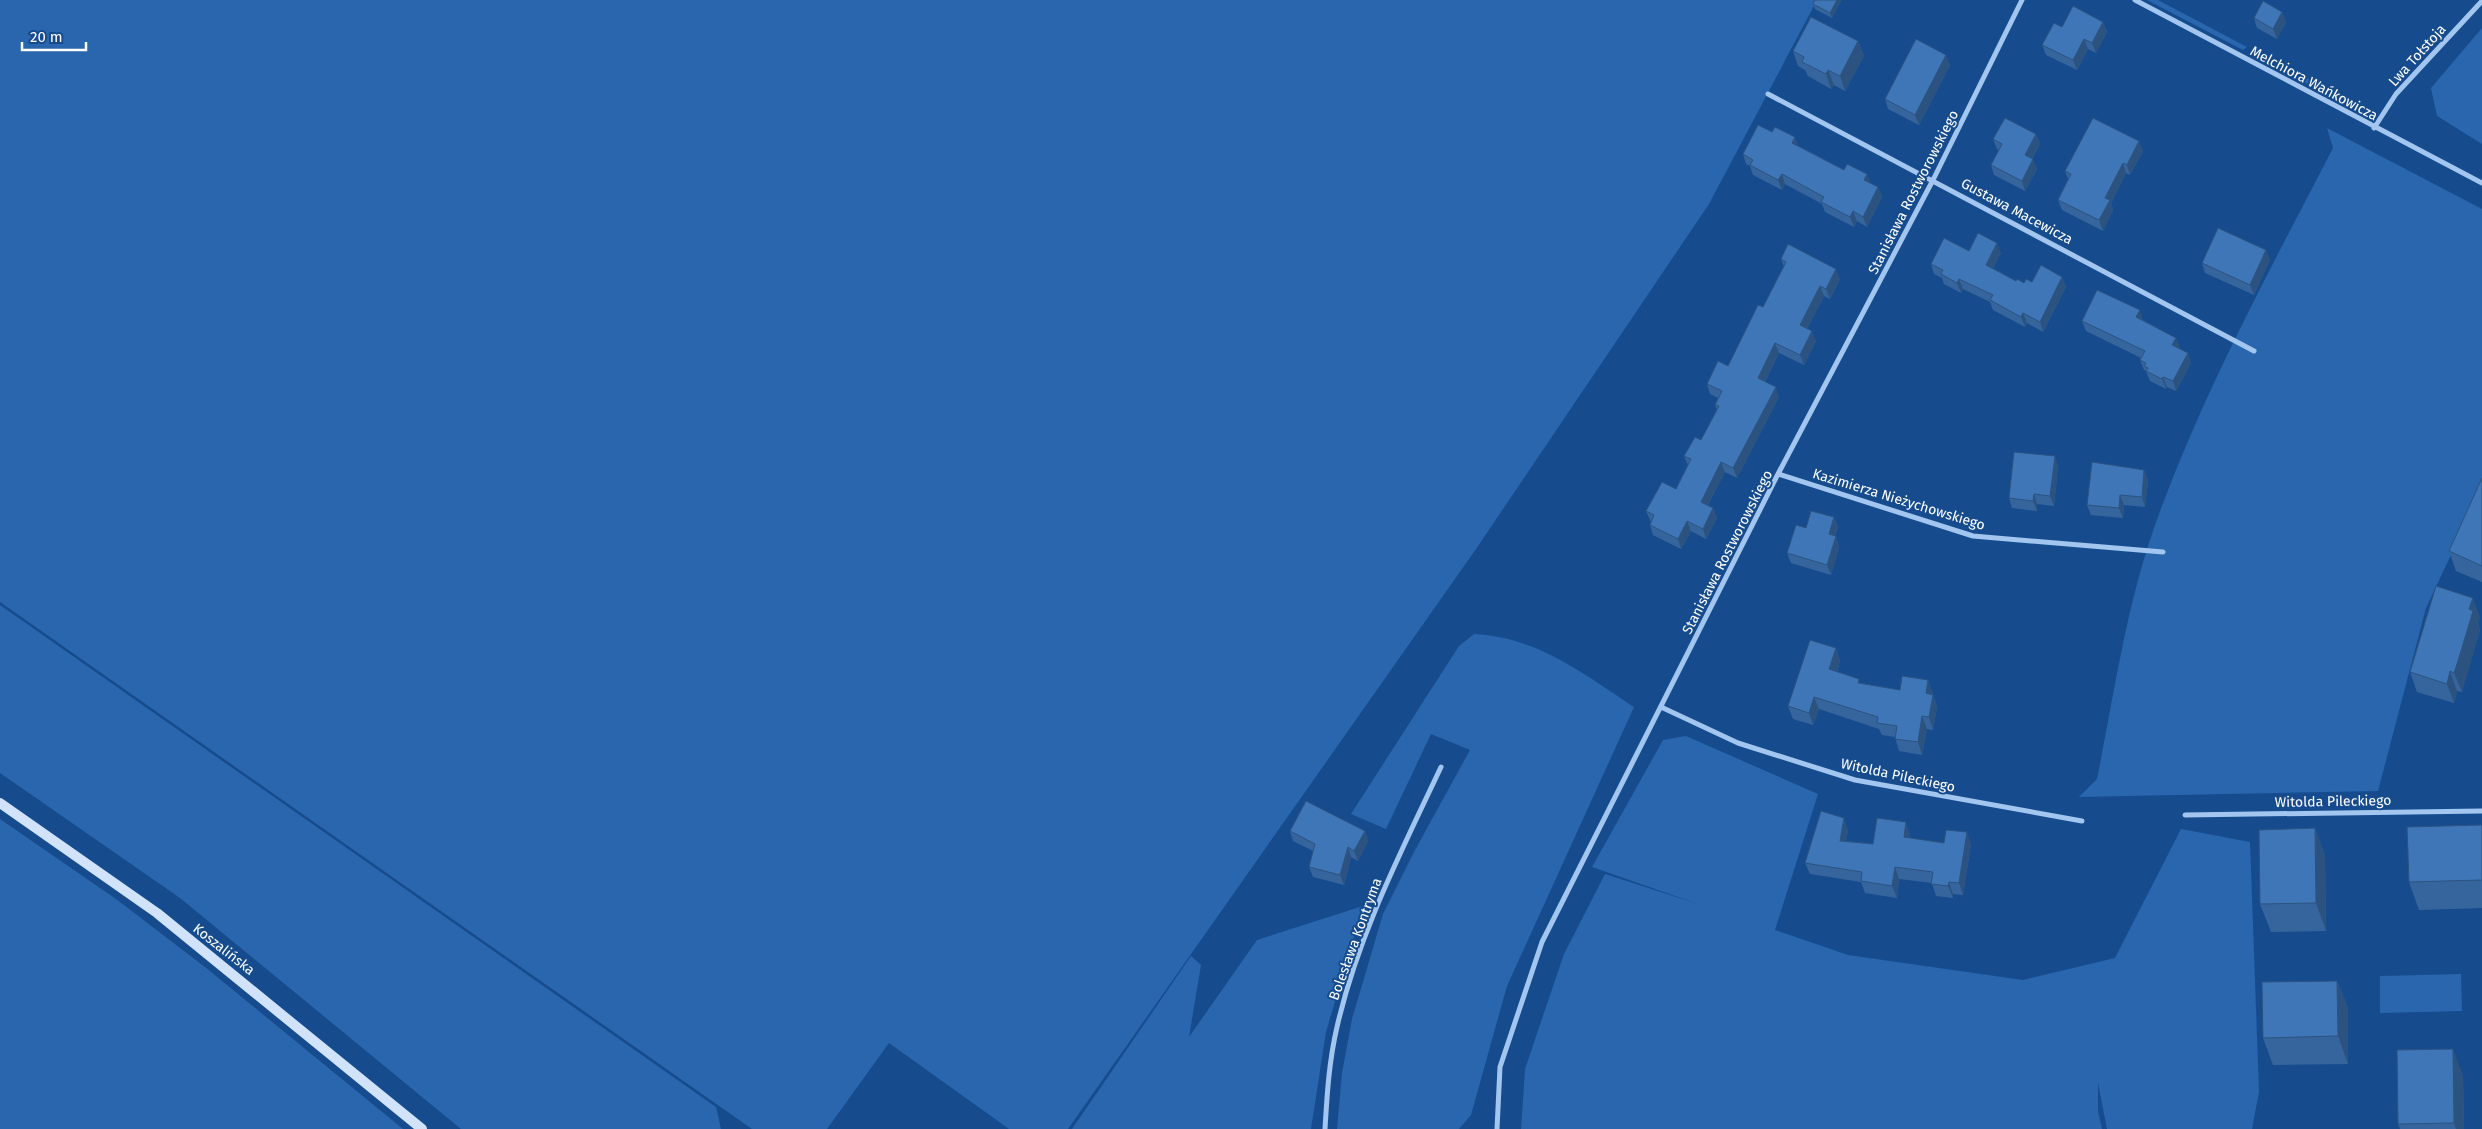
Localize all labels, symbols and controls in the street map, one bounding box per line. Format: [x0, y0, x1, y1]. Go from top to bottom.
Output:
scale bar [22, 20, 86, 52]
street label: Lwa Tołstoja [2385, 21, 2450, 90]
text: 20 m [30, 28, 63, 46]
street label: Melchiora Wańkowicza [2247, 43, 2381, 124]
street label: Stanisława Rostworowskiego [1865, 107, 1962, 277]
street label: Gustawa Macewicza [1958, 175, 2075, 248]
street label: Kazimierza Nieżychowskiego [1811, 465, 1987, 534]
street label: Stanisława Rostworowskiego [1679, 467, 1776, 637]
street label: Witolda Pileckiego [1839, 755, 1957, 796]
street label: Witolda Pileckiego [2275, 792, 2391, 811]
street label: Bolesława Kontryma [1325, 876, 1386, 1003]
street label: Koszalińska [189, 920, 258, 979]

